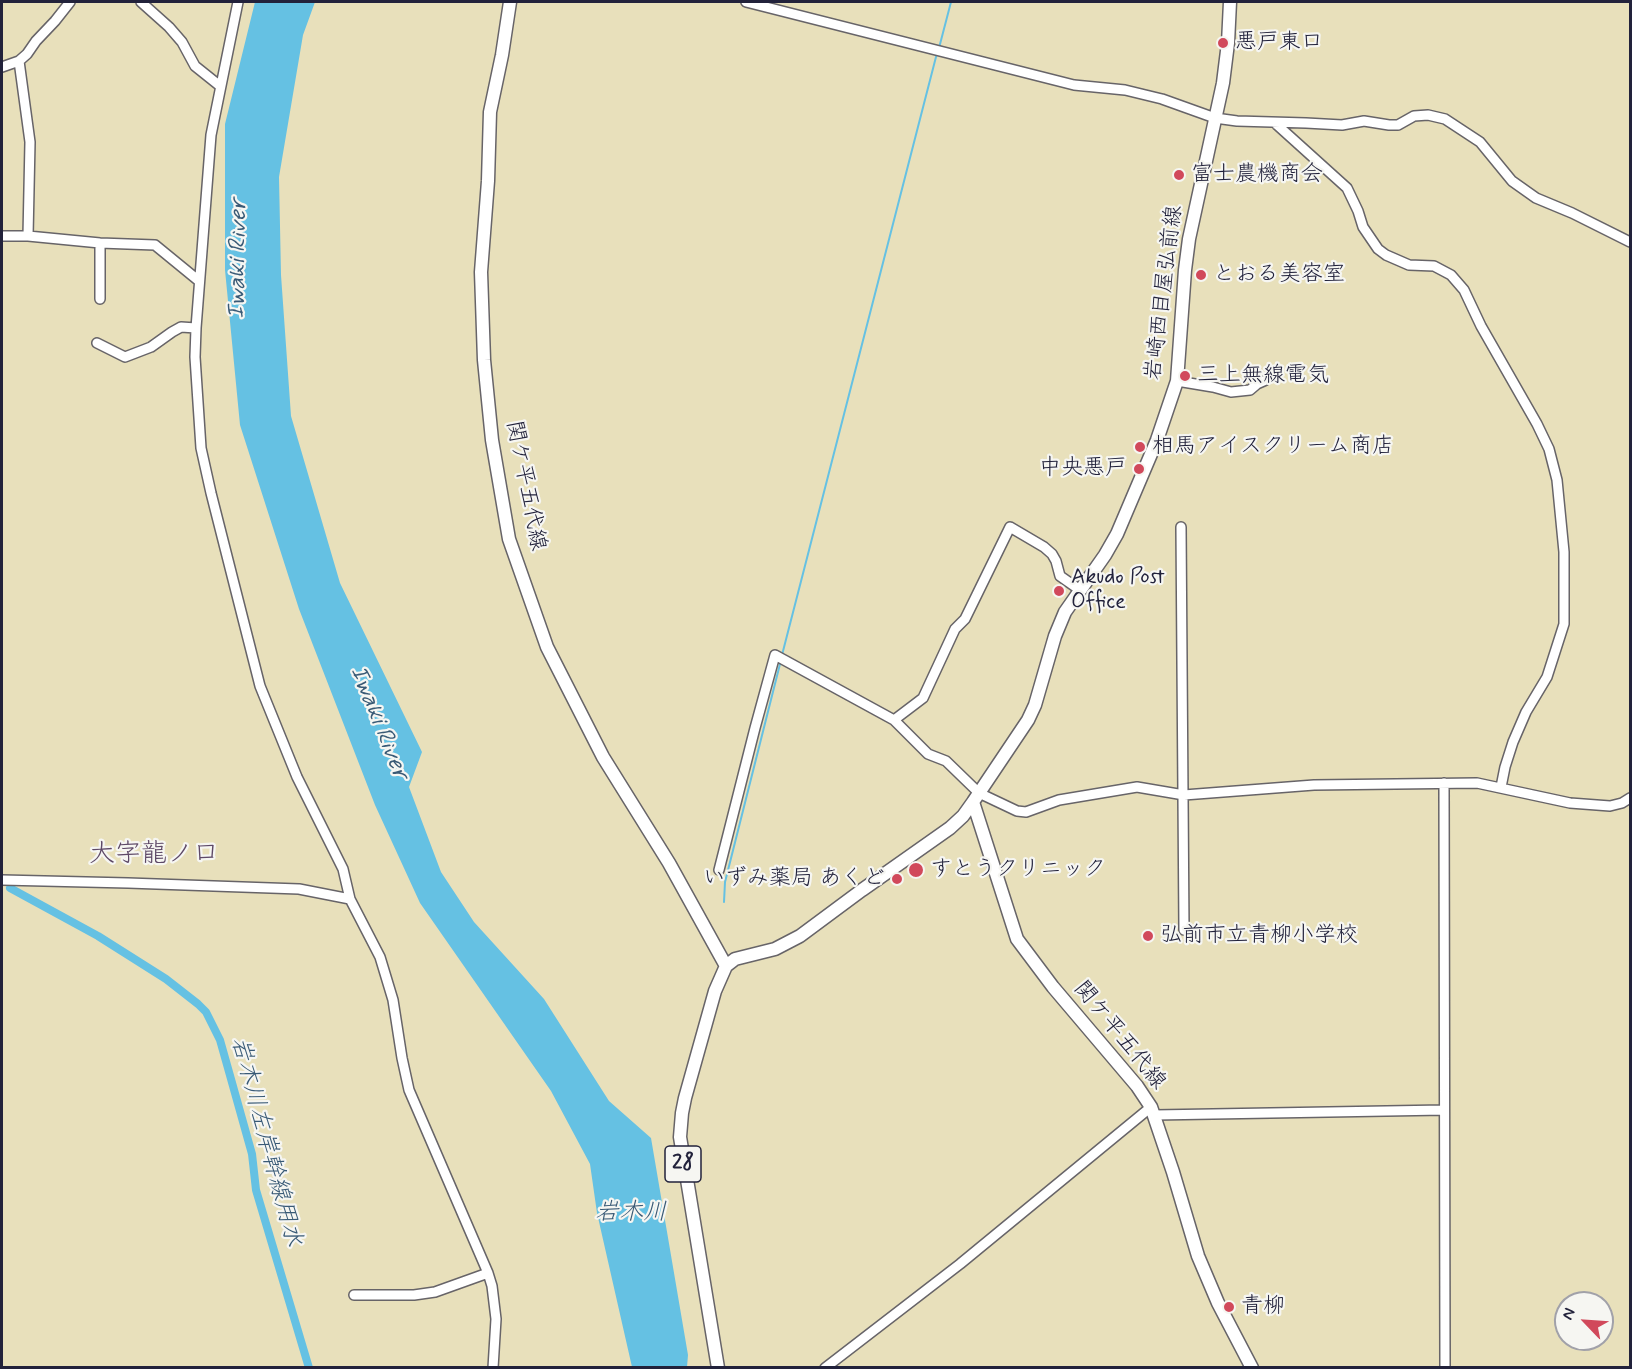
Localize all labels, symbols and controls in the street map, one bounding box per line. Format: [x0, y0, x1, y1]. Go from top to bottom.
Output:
place label: 悪戸東口 [1235, 30, 1323, 56]
marker: 悪戸東口 [1216, 36, 1230, 50]
place label: 富士農機商会 [1191, 162, 1323, 188]
marker: 富士農機商会 [1172, 168, 1186, 182]
water label: Iwaki River [224, 199, 254, 319]
street label: 岩崎西目屋弘前線 [1141, 204, 1189, 382]
place label: とおる美容室 [1213, 262, 1345, 288]
marker: とおる美容室 [1194, 268, 1208, 282]
place label: 三上無線電気 [1197, 363, 1329, 389]
marker: 三上無線電気 [1178, 369, 1192, 383]
street label: 関ケ平五代線 [499, 419, 551, 553]
place label: 相馬アイスクリーム商店 [1152, 434, 1394, 460]
marker: 相馬アイスクリーム商店 [1133, 440, 1147, 454]
place label: 中央悪戸 [1039, 456, 1127, 482]
marker: 中央悪戸 [1132, 462, 1146, 476]
place label: Akudo Post Office [1071, 565, 1165, 616]
marker: Akudo Post Office [1052, 584, 1066, 598]
water label: Iwaki River [342, 662, 414, 784]
district label: 大字龍ノ口 [89, 840, 219, 872]
place label: すとうクリニック [930, 857, 1106, 883]
marker: すとうクリニック [907, 861, 925, 879]
place label: いずみ薬局 あくど [703, 866, 885, 892]
marker: いずみ薬局 あくど [890, 872, 904, 886]
place label: 弘前市立青柳小学校 [1160, 923, 1358, 949]
marker: 弘前市立青柳小学校 [1141, 929, 1155, 943]
street label: 関ケ平五代線 [1067, 976, 1171, 1096]
water label: 岩木川左岸幹線用水 [223, 1034, 307, 1250]
road number: 28 [665, 1146, 701, 1182]
water label: 岩木川 [595, 1200, 667, 1228]
north arrow [1554, 1291, 1614, 1351]
place label: 青柳 [1241, 1294, 1285, 1320]
marker: 青柳 [1222, 1300, 1236, 1314]
text: N [1557, 1305, 1581, 1323]

